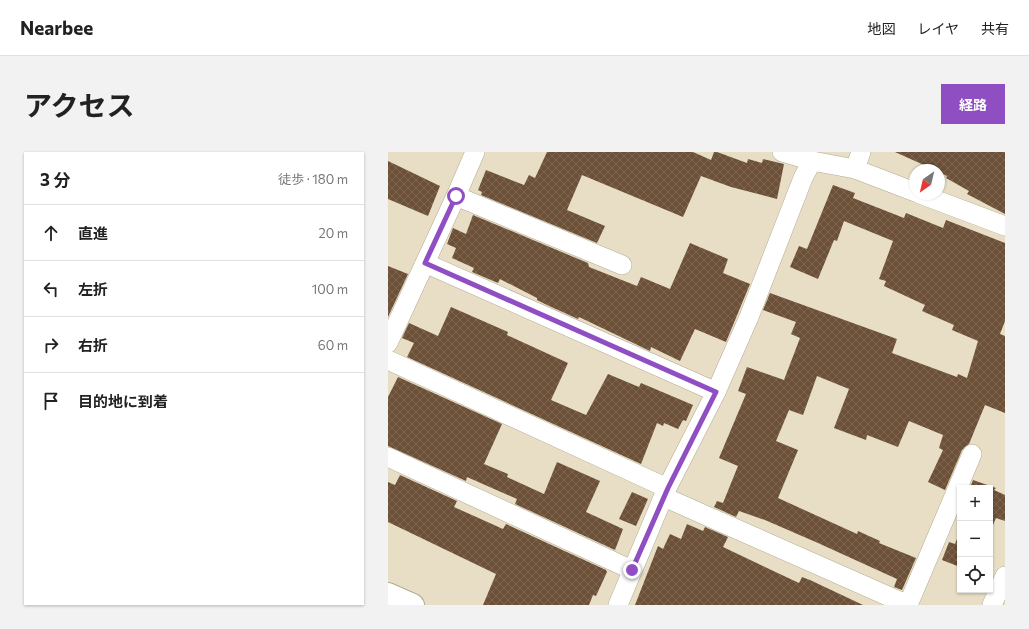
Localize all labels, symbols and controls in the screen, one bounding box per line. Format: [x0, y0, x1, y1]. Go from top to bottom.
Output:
text: Nearbee [20, 16, 93, 39]
text: 地図 [867, 20, 895, 37]
text: レイヤ [917, 20, 959, 37]
text: 共有 [981, 20, 1009, 37]
button: 経路 [941, 84, 1005, 124]
text: アクセス [24, 88, 135, 122]
north arrow [909, 164, 945, 200]
text: 3 分 [40, 169, 70, 190]
text: 徒歩 · 180 m [278, 171, 348, 187]
route start [447, 187, 465, 205]
icon: ahead [40, 222, 62, 244]
text: 直進 [78, 224, 108, 242]
text: 20 m [319, 225, 348, 241]
icon: left [40, 278, 62, 300]
text: 左折 [78, 280, 108, 298]
text: 100 m [312, 281, 348, 297]
icon: right [40, 334, 62, 356]
text: 右折 [78, 336, 108, 354]
text: 60 m [318, 337, 348, 353]
icon: arrive [40, 390, 62, 412]
text: 目的地に到着 [78, 392, 168, 410]
map controls [957, 485, 993, 593]
button: + [957, 485, 993, 521]
button: − [957, 521, 993, 557]
button: locate [957, 557, 993, 593]
route end [623, 561, 641, 579]

